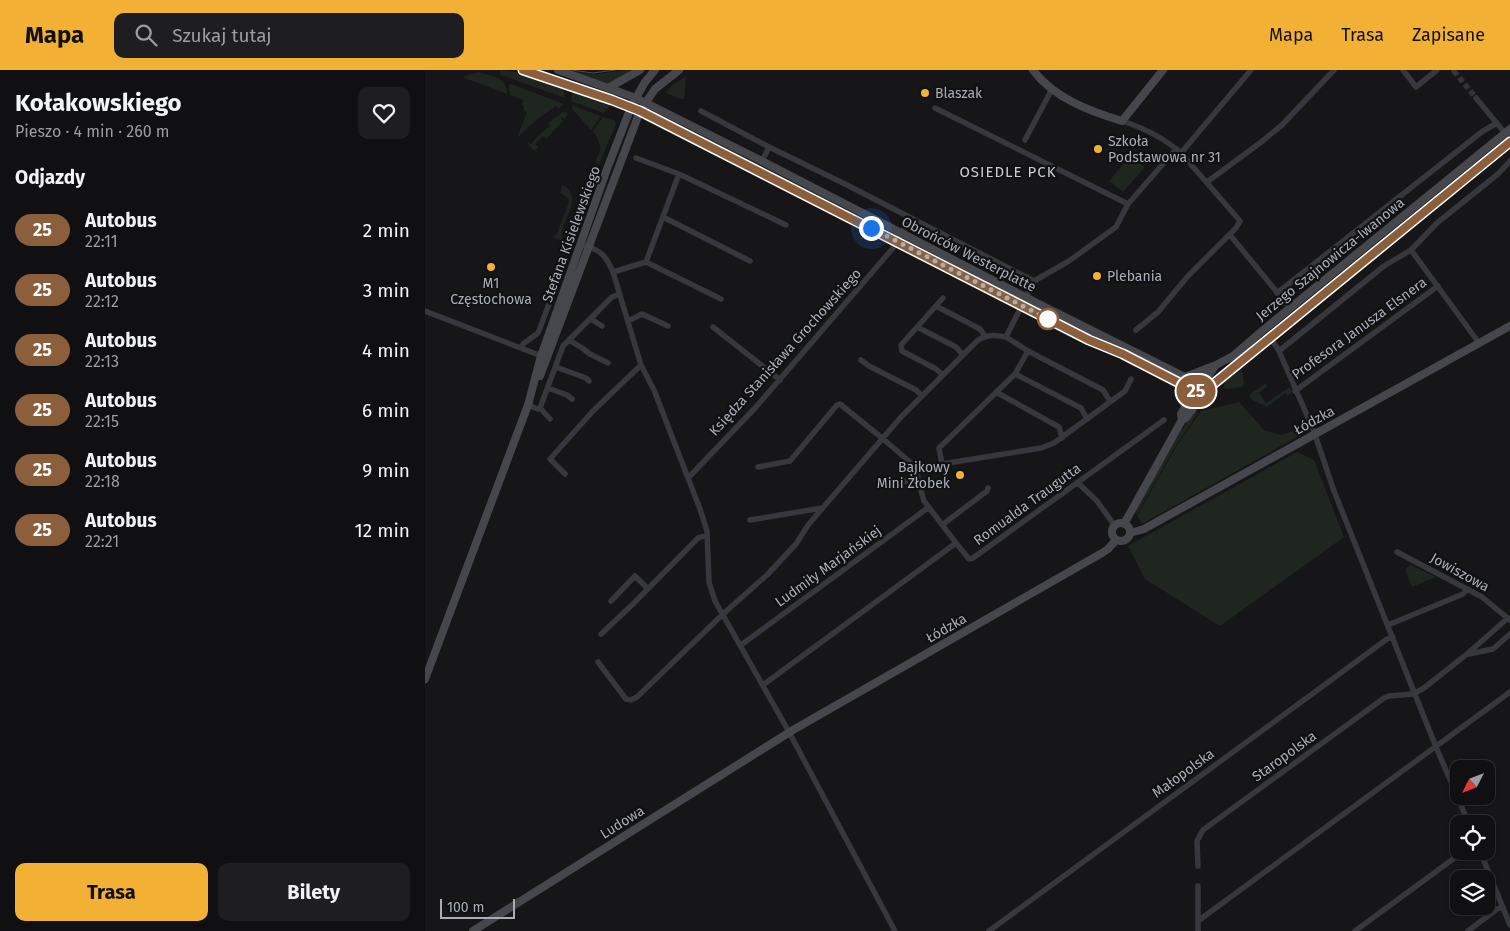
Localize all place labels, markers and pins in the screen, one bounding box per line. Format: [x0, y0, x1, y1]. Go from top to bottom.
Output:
place label: Blaszak [935, 85, 983, 102]
marker: Blaszak [919, 87, 931, 99]
place label: Szkoła Podstawowa nr 31 [1108, 133, 1221, 166]
marker: Szkoła Podstawowa nr 31 [1092, 143, 1104, 155]
marker: M1 Częstochowa [485, 261, 497, 273]
place label: Plebania [1107, 268, 1162, 285]
marker: Plebania [1091, 270, 1103, 282]
place label: M1 Częstochowa [450, 275, 532, 308]
unlabelled marker [1037, 308, 1059, 330]
place label: Bajkowy Mini Żłobek [877, 459, 951, 492]
marker: Bajkowy Mini Żłobek [954, 469, 966, 481]

